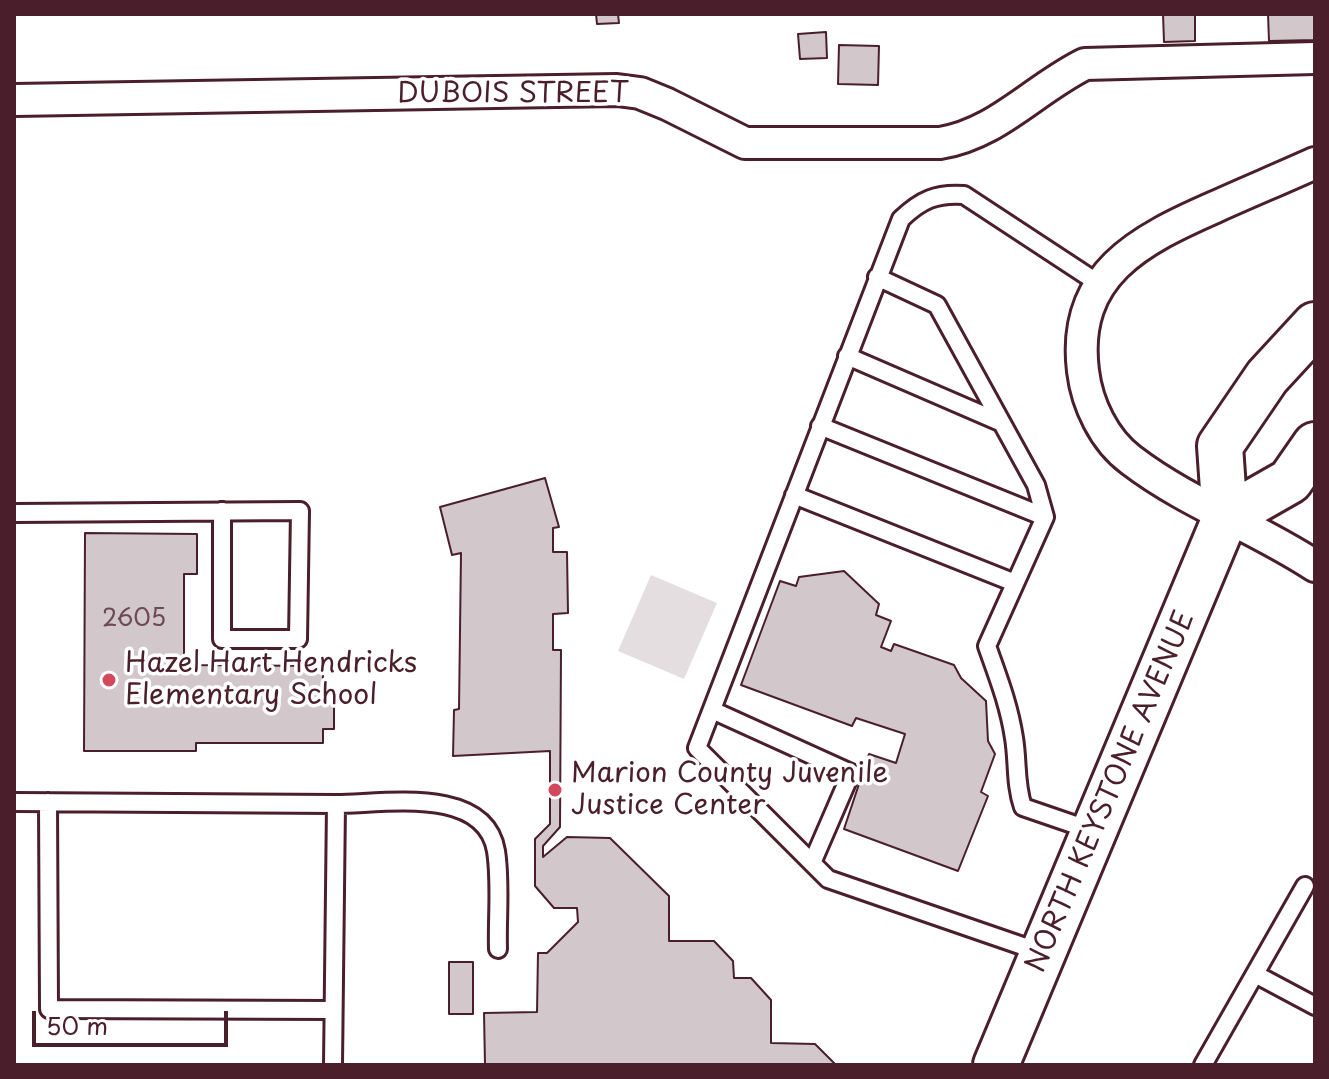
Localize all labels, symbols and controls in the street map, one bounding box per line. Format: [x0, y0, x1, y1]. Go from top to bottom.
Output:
street label: DUBOIS STREET [397, 77, 629, 111]
house number: 2605 [102, 605, 166, 633]
street label: NORTH KEYSTONE AVENUE [1020, 607, 1202, 977]
place label: Hazel Hart Hendricks Elementary School [125, 647, 417, 713]
marker: Hazel Hart Hendricks Elementary School [100, 671, 118, 689]
place label: Marion County Juvenile Justice Center [571, 757, 888, 823]
marker: Marion County Juvenile Justice Center [546, 781, 564, 799]
scale bar [36, 995, 232, 1045]
text: 50 m [46, 1007, 108, 1043]

